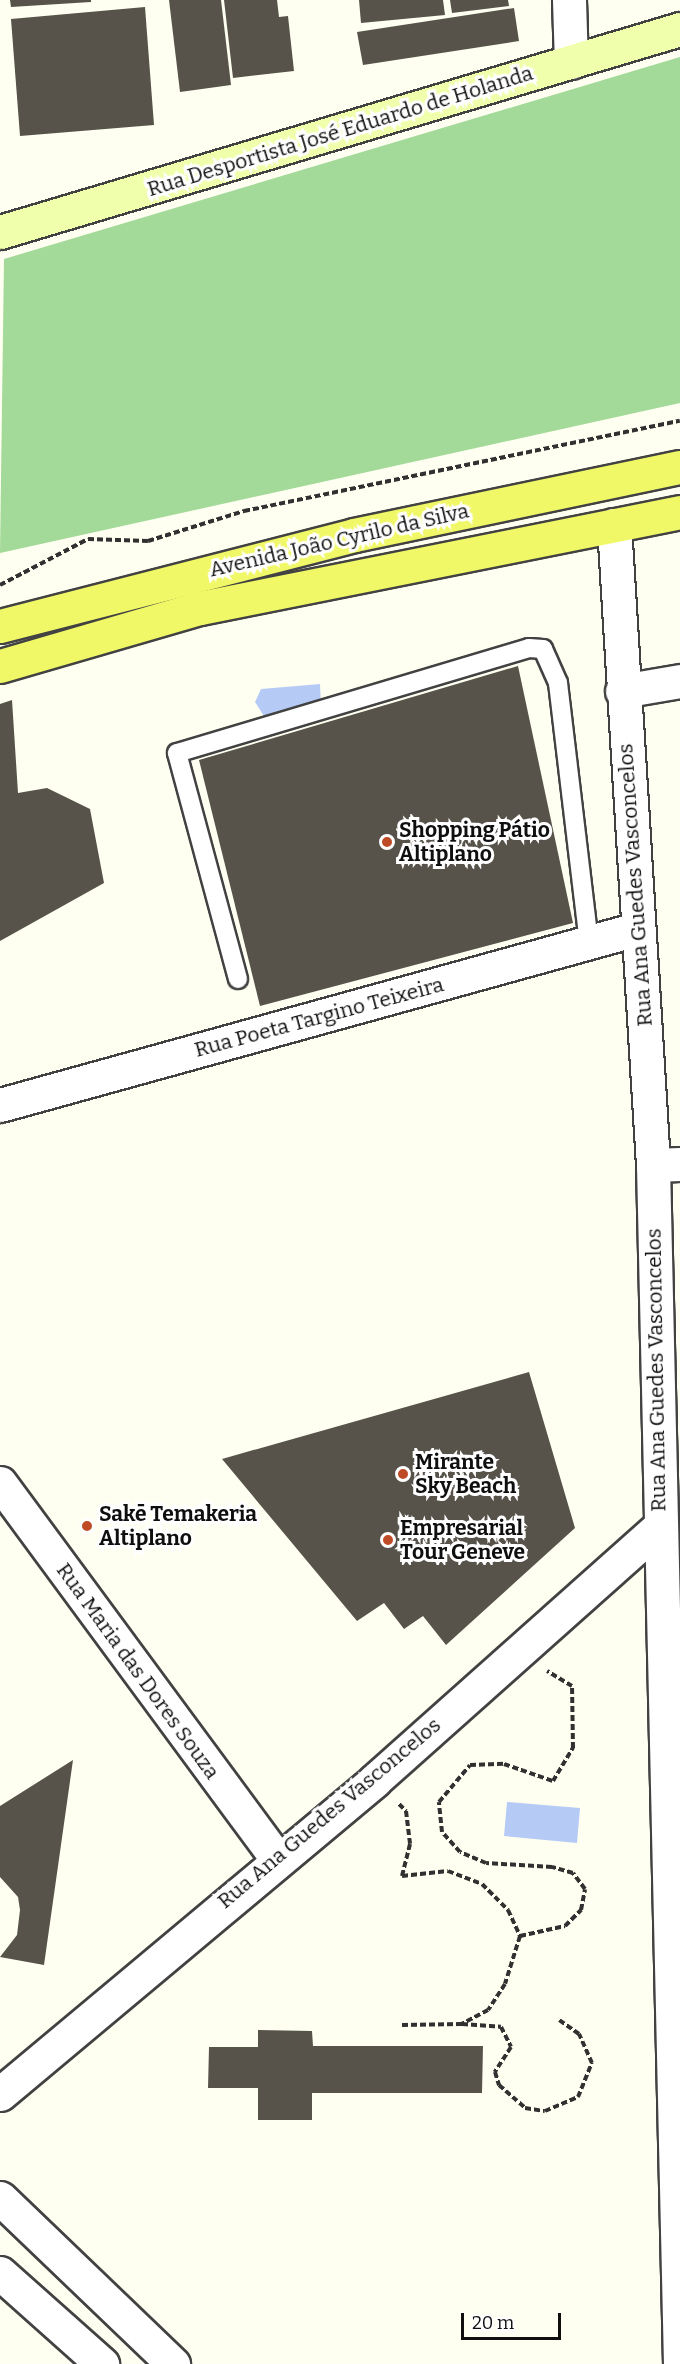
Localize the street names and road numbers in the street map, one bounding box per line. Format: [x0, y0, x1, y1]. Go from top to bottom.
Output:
street label: Rua Desportista José Eduardo de Holanda [144, 60, 536, 202]
street label: Avenida João Cyrilo da Silva [207, 498, 471, 582]
street label: Rua Ana Guedes Vasconcelos [613, 743, 657, 1027]
street label: Rua Poeta Targino Teixeira [192, 972, 446, 1062]
street label: Rua Ana Guedes Vasconcelos [641, 1228, 671, 1512]
street label: Rua Maria das Dores Souza [51, 1558, 225, 1784]
street label: Rua Ana Guedes Vasconcelos [212, 1712, 446, 1914]

